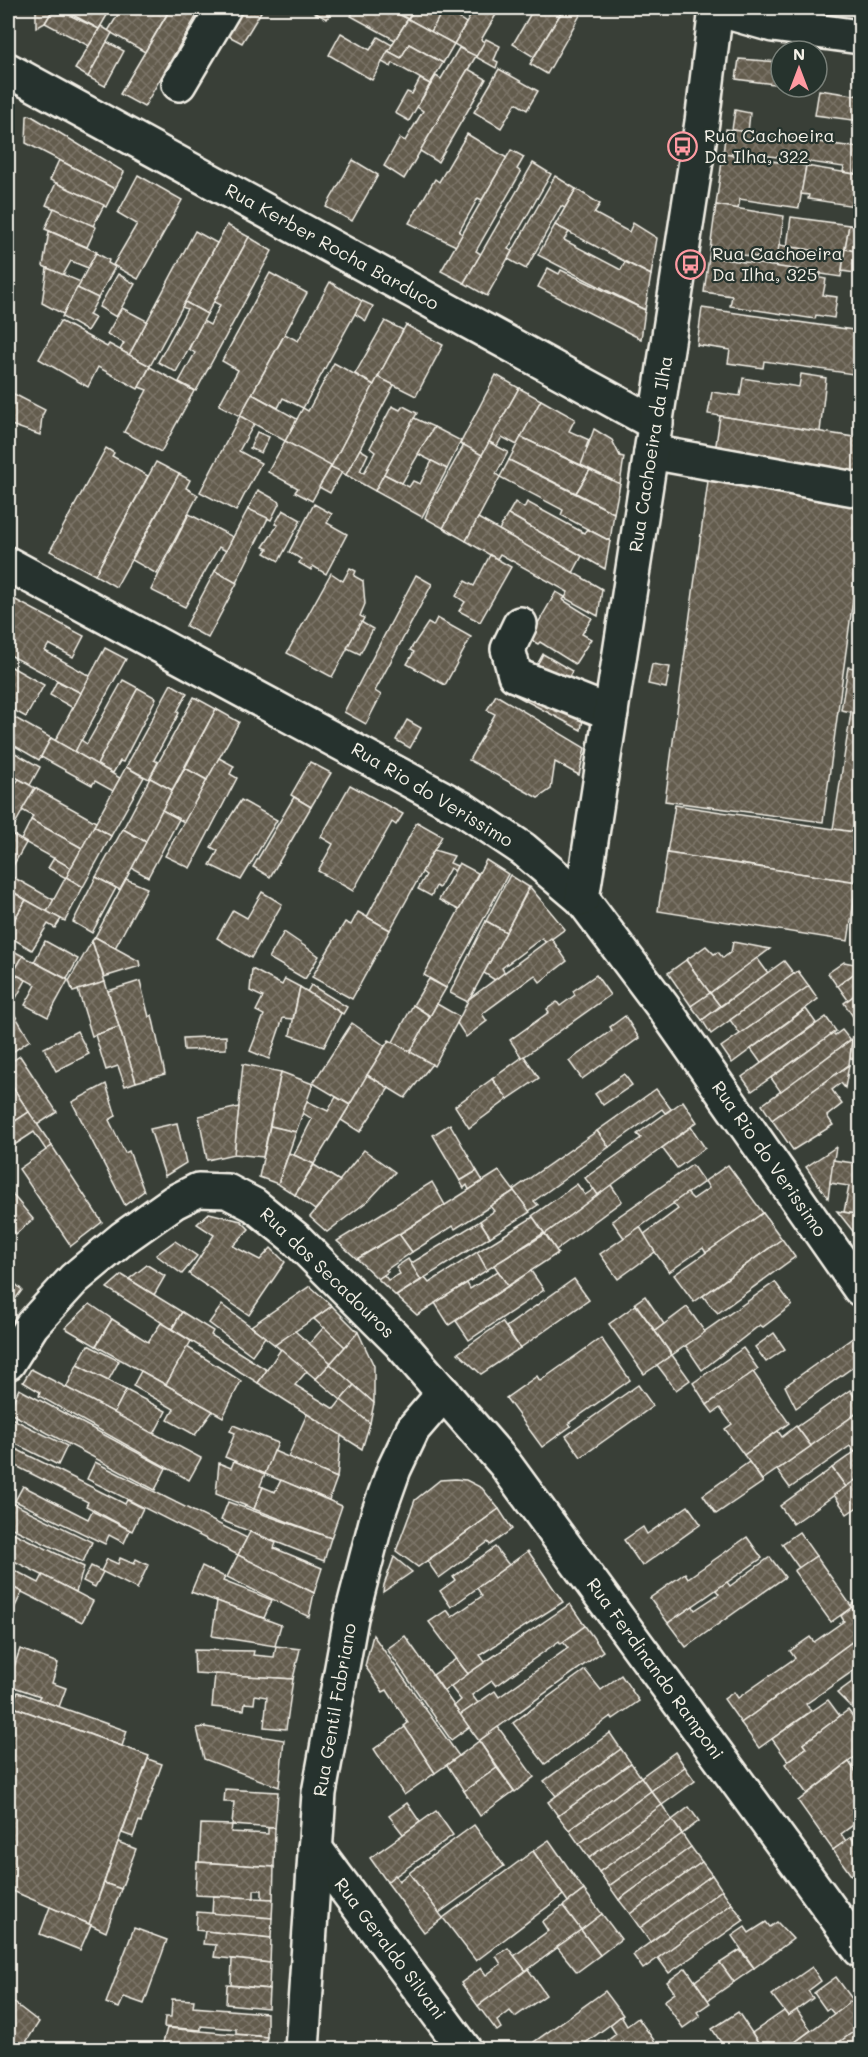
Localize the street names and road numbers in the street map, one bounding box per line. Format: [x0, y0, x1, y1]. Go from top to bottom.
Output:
street label: Rua Kerber Rocha Barduco [221, 177, 444, 315]
street label: Rua Cachoeira da Ilha [623, 354, 677, 554]
street label: Rua Rio do Verissimo [347, 736, 518, 852]
street label: Rua Rio do Verissimo [707, 1076, 833, 1241]
street label: Rua dos Secadouros [255, 1202, 400, 1343]
street label: Rua Ferdinando Ramponi [582, 1573, 730, 1764]
street label: Rua Gentil Fabriano [307, 1621, 361, 1798]
street label: Rua Geraldo Silvani [330, 1873, 452, 2024]

